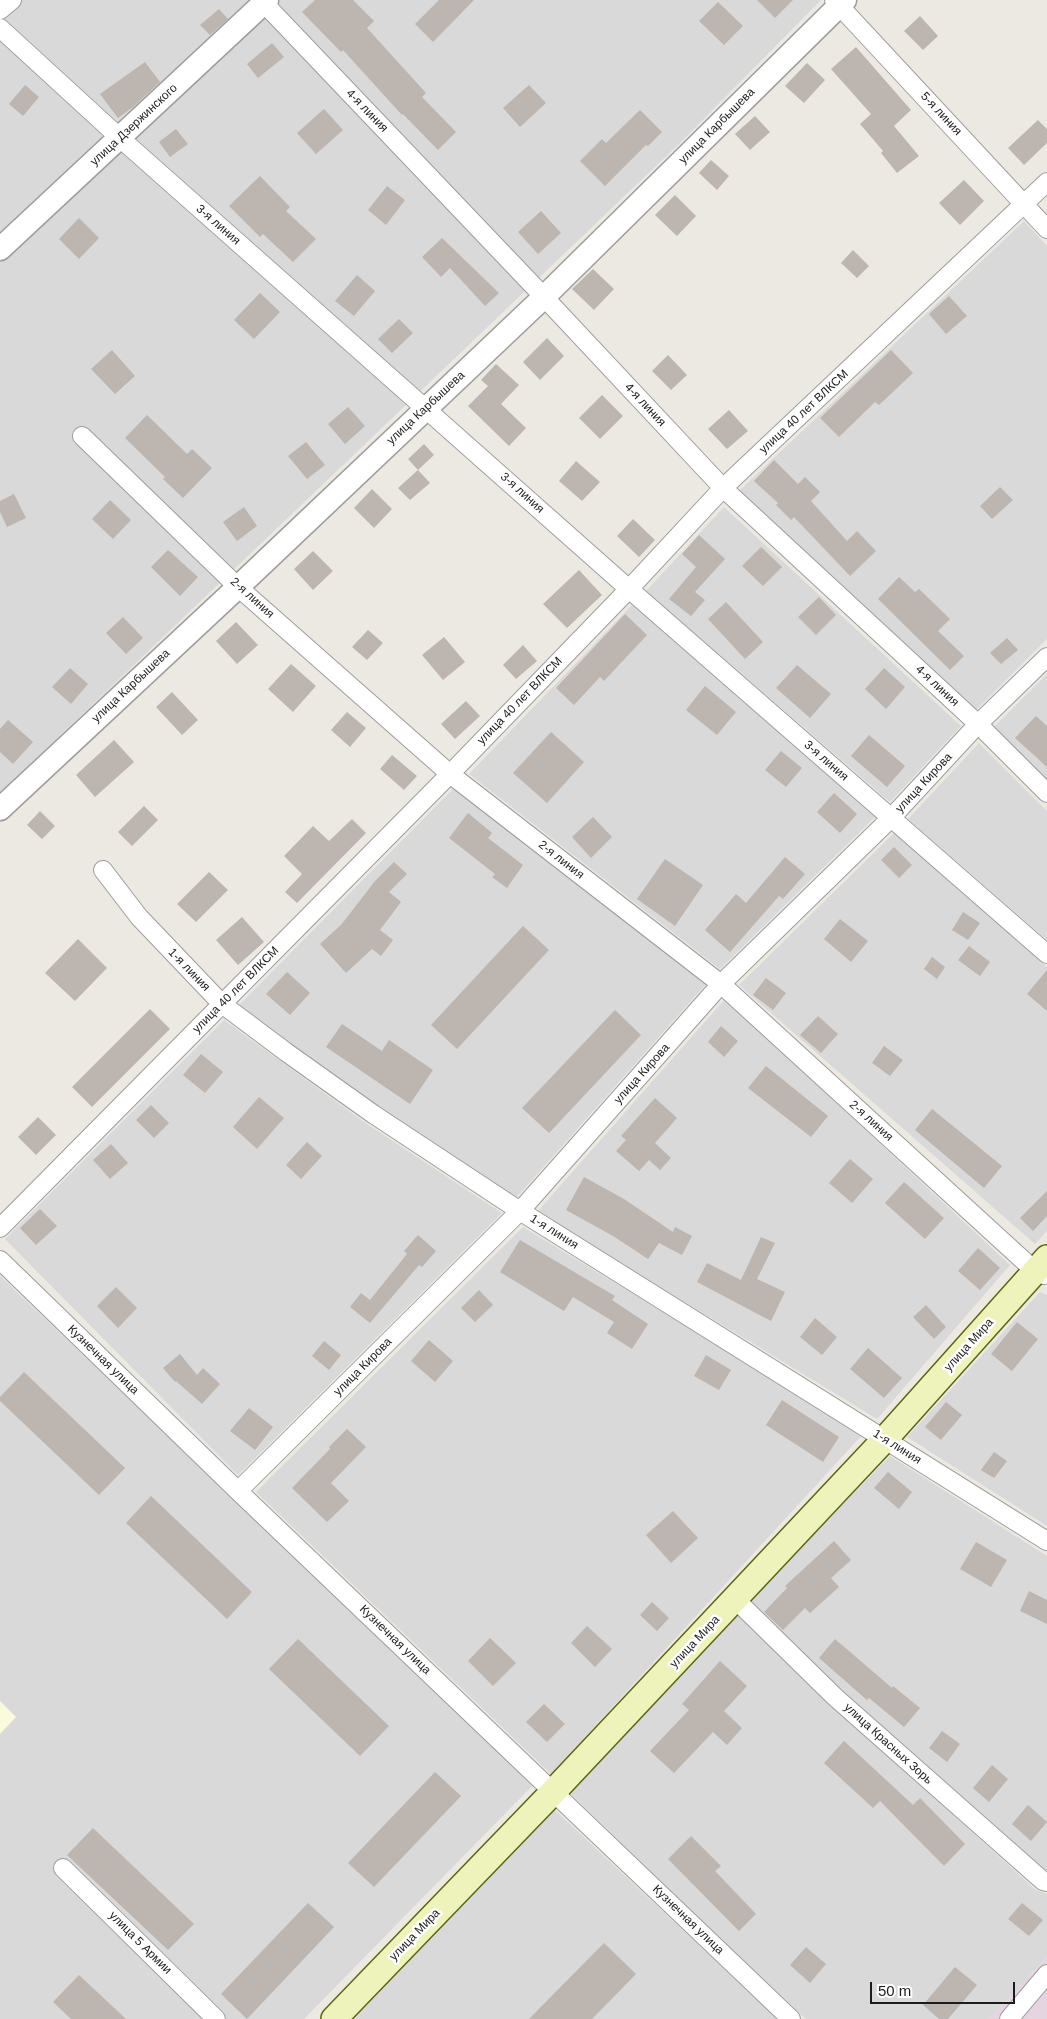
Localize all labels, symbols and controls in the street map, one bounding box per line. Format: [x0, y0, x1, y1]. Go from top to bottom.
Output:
street label: улица Дзержинского [87, 81, 181, 169]
street label: улица Карбышева [676, 85, 758, 167]
street label: 4-я линия [343, 87, 391, 135]
street label: 5-я линия [917, 89, 965, 139]
street label: 3-я линия [193, 202, 243, 248]
street label: улица 40 лет ВЛКСМ [757, 367, 851, 457]
street label: улица Карбышева [384, 368, 468, 448]
street label: 4-я линия [621, 380, 669, 430]
street label: 3-я линия [497, 470, 547, 516]
street label: 2-я линия [227, 575, 277, 621]
street label: улица Карбышева [89, 646, 173, 726]
street label: улица 40 лет ВЛКСМ [474, 654, 566, 748]
street label: 4-я линия [912, 662, 962, 710]
street label: 3-я линия [801, 738, 851, 784]
street label: улица Кирова [893, 750, 955, 816]
street label: 2-я линия [535, 838, 587, 882]
street label: улица 40 лет ВЛКСМ [190, 944, 282, 1036]
street label: 1-я линия [165, 946, 213, 994]
street label: улица Кирова [611, 1041, 673, 1107]
street label: 2-я линия [846, 1098, 896, 1144]
street label: 1-я линия [527, 1212, 581, 1252]
street label: улица Мира [941, 1316, 997, 1374]
street label: Кузнечная улица [64, 1322, 142, 1398]
street label: улица Кирова [331, 1335, 395, 1399]
street label: 1-я линия [870, 1427, 924, 1467]
street label: Кузнечная улица [356, 1602, 434, 1678]
street label: улица Мира [667, 1613, 723, 1671]
street label: улица Красных Зорь [841, 1700, 935, 1788]
street label: Кузнечная улица [649, 1882, 727, 1958]
street label: улица Мира [387, 1906, 443, 1964]
street label: улица 5 Армии [106, 1909, 174, 1977]
scale bar [872, 1972, 1017, 2004]
text: 50 m [878, 1982, 911, 1999]

